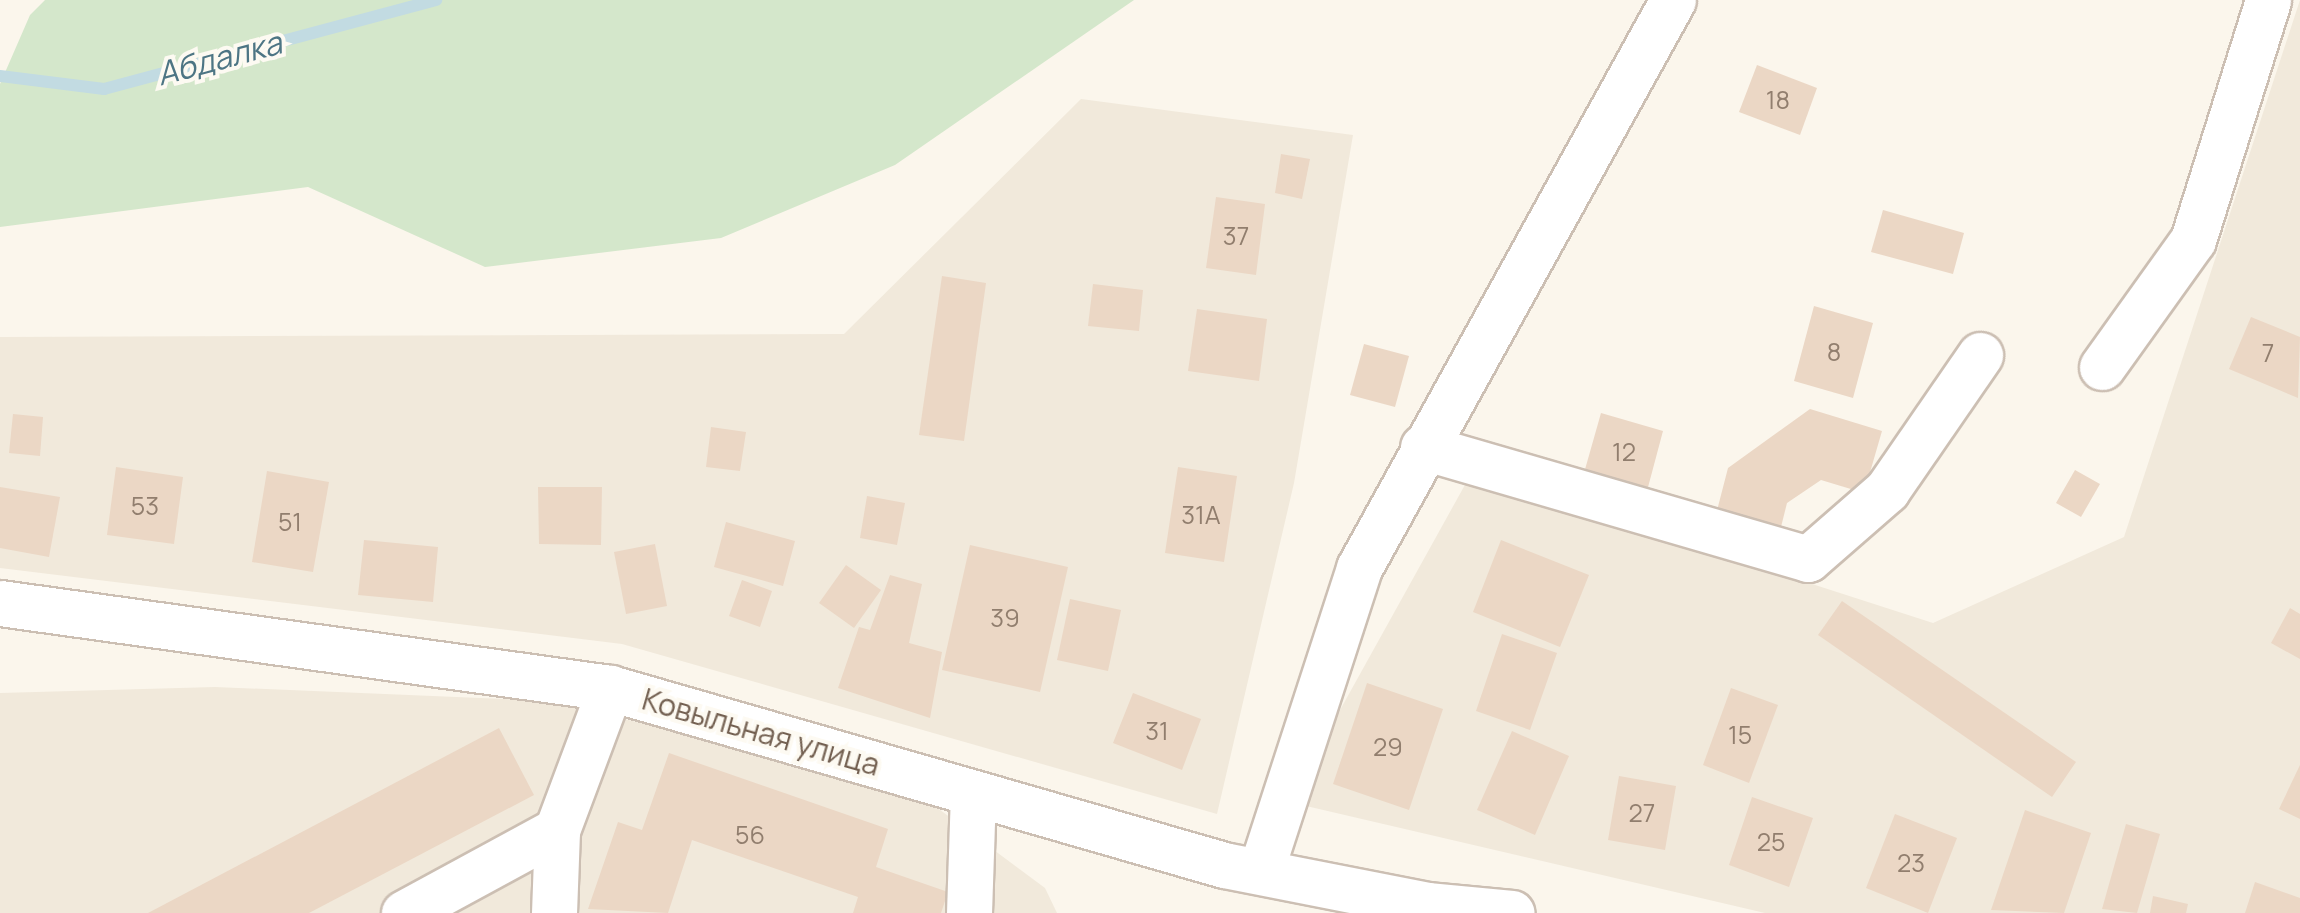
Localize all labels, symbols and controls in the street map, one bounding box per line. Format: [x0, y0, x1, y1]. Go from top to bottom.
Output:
water label: Абдалка [152, 23, 286, 93]
house number: 18 [1766, 85, 1790, 115]
house number: 37 [1223, 221, 1249, 251]
house number: 8 [1827, 337, 1841, 367]
house number: 7 [2262, 338, 2274, 368]
house number: 12 [1612, 437, 1636, 467]
house number: 53 [131, 491, 159, 521]
house number: 31А [1181, 500, 1221, 530]
house number: 51 [278, 507, 302, 537]
house number: 39 [990, 603, 1020, 633]
street label: Ковыльная улица [638, 681, 884, 783]
house number: 31 [1145, 716, 1169, 746]
house number: 15 [1728, 720, 1752, 750]
house number: 29 [1373, 732, 1403, 762]
house number: 27 [1629, 798, 1655, 828]
house number: 56 [735, 820, 765, 850]
house number: 25 [1757, 827, 1785, 857]
house number: 23 [1897, 848, 1925, 878]

